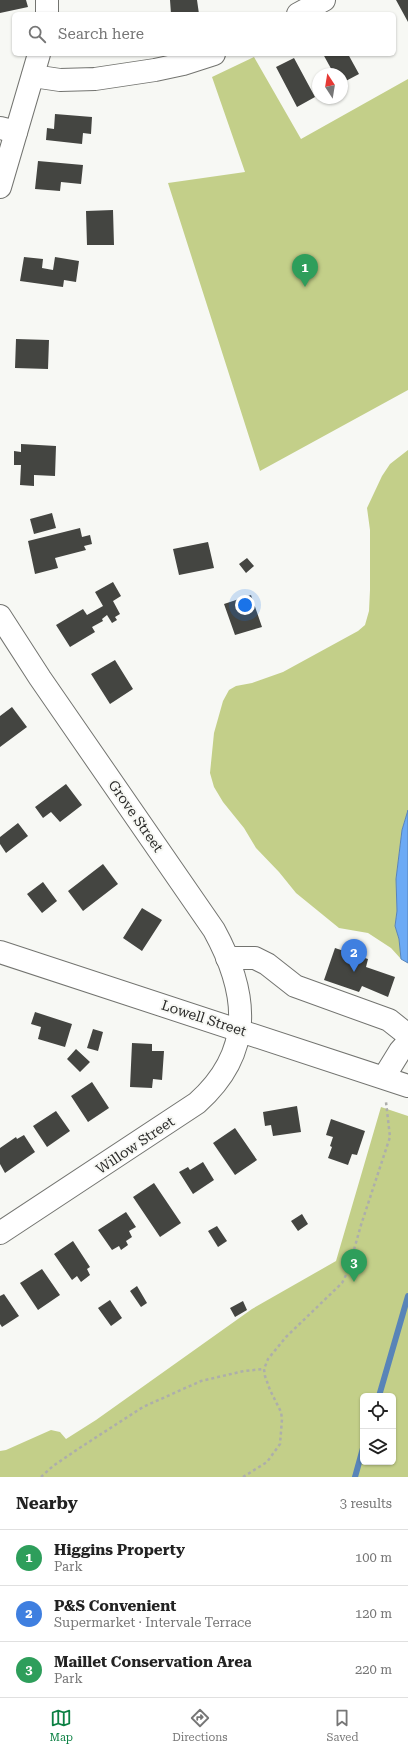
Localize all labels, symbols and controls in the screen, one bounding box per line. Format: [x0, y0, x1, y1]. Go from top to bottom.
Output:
search box [12, 12, 396, 56]
icon: search [26, 23, 48, 45]
text: Search here [58, 25, 144, 43]
north arrow [312, 68, 348, 104]
pin: 1 [292, 254, 318, 287]
your location [235, 595, 255, 615]
street label: Grove Street [105, 777, 167, 855]
pin: 2 [341, 939, 367, 972]
street label: Lowell Street [160, 997, 248, 1039]
street label: Willow Street [93, 1113, 177, 1177]
pin: 3 [341, 1249, 367, 1282]
map controls [360, 1393, 396, 1465]
button: locate [360, 1393, 396, 1429]
button: layers [360, 1429, 396, 1465]
text: Nearby [16, 1493, 78, 1513]
text: 3 results [340, 1496, 392, 1511]
text: Higgins Property [54, 1541, 185, 1559]
text: 1 [25, 1550, 33, 1565]
text: 100 m [355, 1550, 392, 1565]
text: Park [54, 1559, 83, 1574]
text: P&S Convenient [54, 1597, 176, 1615]
text: 2 [25, 1606, 33, 1621]
text: 120 m [355, 1606, 392, 1621]
text: Supermarket · Intervale Terrace [54, 1615, 251, 1630]
text: Maillet Conservation Area [54, 1653, 252, 1671]
text: 3 [25, 1662, 33, 1677]
text: 220 m [355, 1662, 392, 1677]
text: Park [54, 1671, 83, 1686]
tab: Map [50, 1707, 73, 1744]
tab: Directions [172, 1707, 227, 1744]
tab: Saved [327, 1707, 358, 1744]

